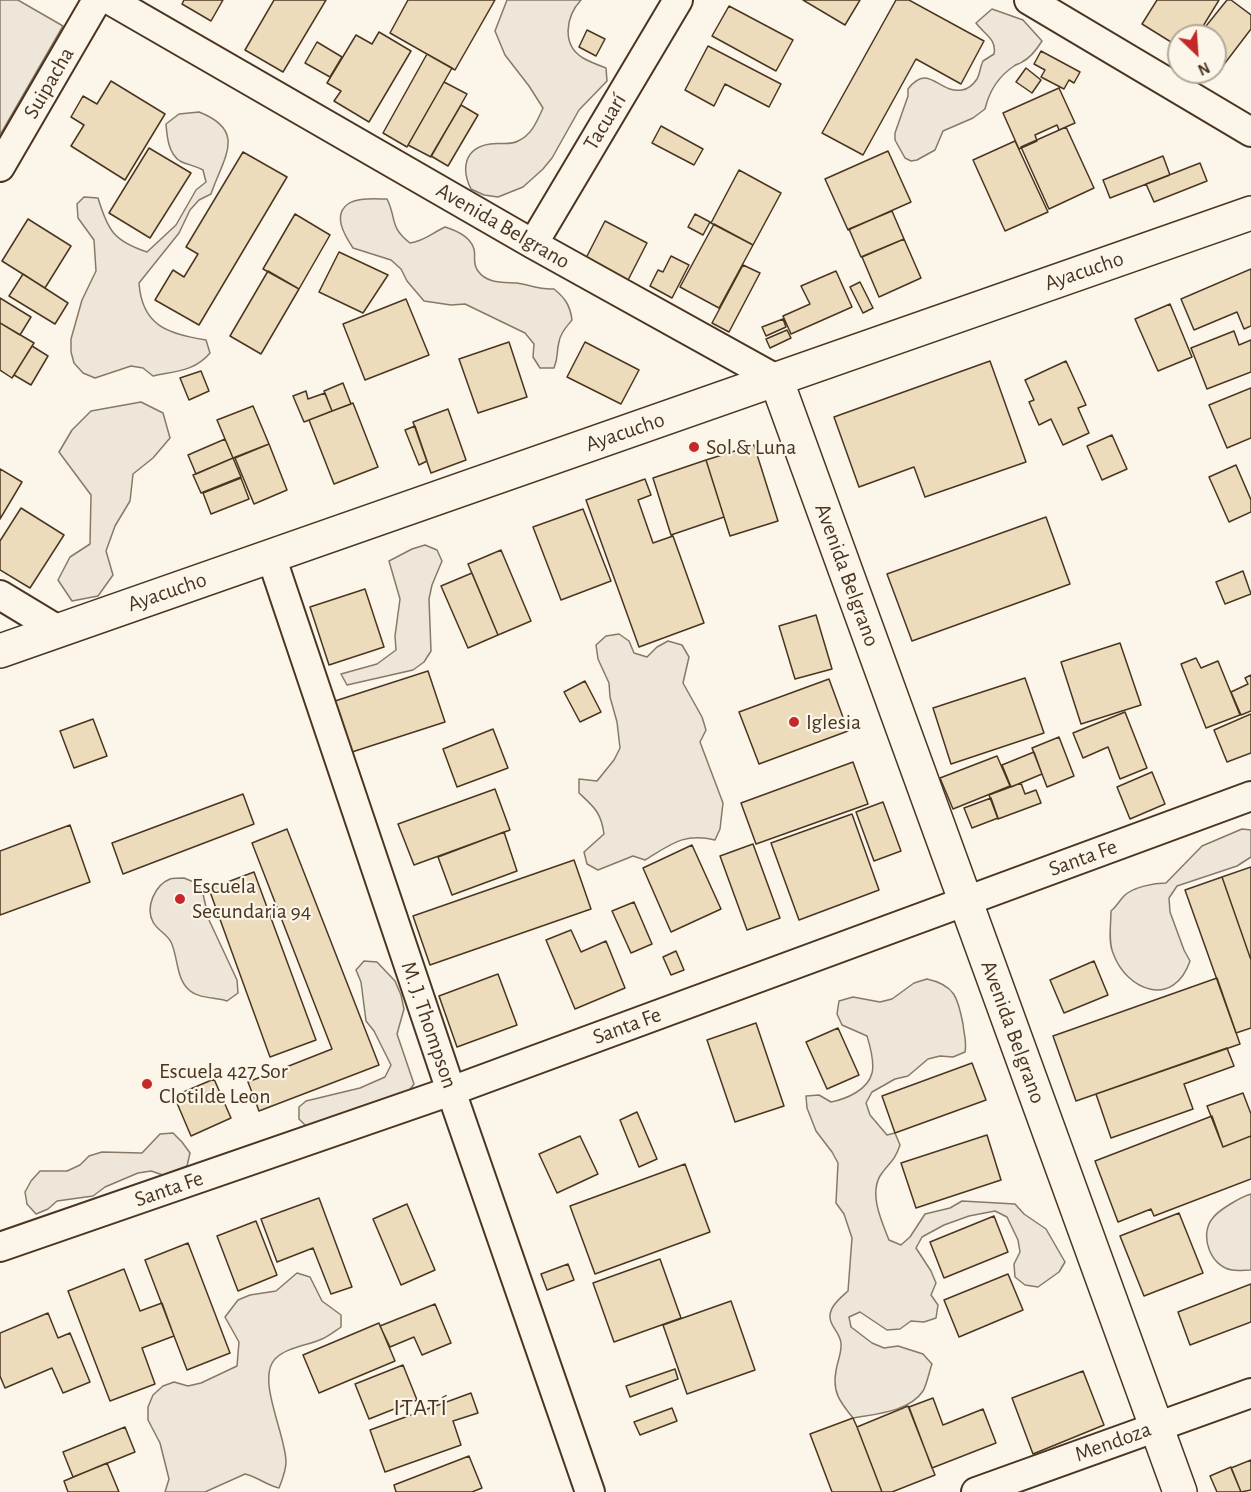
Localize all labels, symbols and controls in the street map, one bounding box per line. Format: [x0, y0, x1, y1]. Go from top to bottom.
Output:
north arrow [1167, 24, 1227, 84]
street label: Suipacha [18, 42, 80, 124]
text: N [1195, 59, 1212, 78]
street label: Tacuarí [578, 89, 632, 155]
street label: Avenida Belgrano [431, 177, 575, 275]
street label: Ayacucho [1041, 245, 1127, 297]
street label: Ayacucho [582, 406, 668, 458]
place label: Sol & Luna [706, 434, 796, 460]
marker: Sol & Luna [687, 440, 701, 454]
street label: Avenida Belgrano [809, 500, 885, 650]
street label: Ayacucho [124, 566, 210, 618]
place label: Iglesia [806, 709, 861, 735]
marker: Iglesia [787, 715, 801, 729]
street label: Santa Fe [1045, 833, 1121, 883]
place label: Escuela Secundaria 94 [192, 873, 311, 924]
marker: Escuela Secundaria 94 [173, 892, 187, 906]
street label: Avenida Belgrano [975, 957, 1051, 1107]
street label: M. J. Thompson [395, 958, 463, 1092]
street label: Santa Fe [589, 1001, 665, 1051]
place label: Escuela 427 Sor Clotilde Leon [159, 1058, 288, 1110]
marker: Escuela 427 Sor Clotilde Leon [140, 1077, 154, 1091]
street label: Santa Fe [131, 1165, 207, 1213]
district label: ITATÍ [394, 1394, 448, 1422]
street label: Mendoza [1071, 1416, 1155, 1468]

